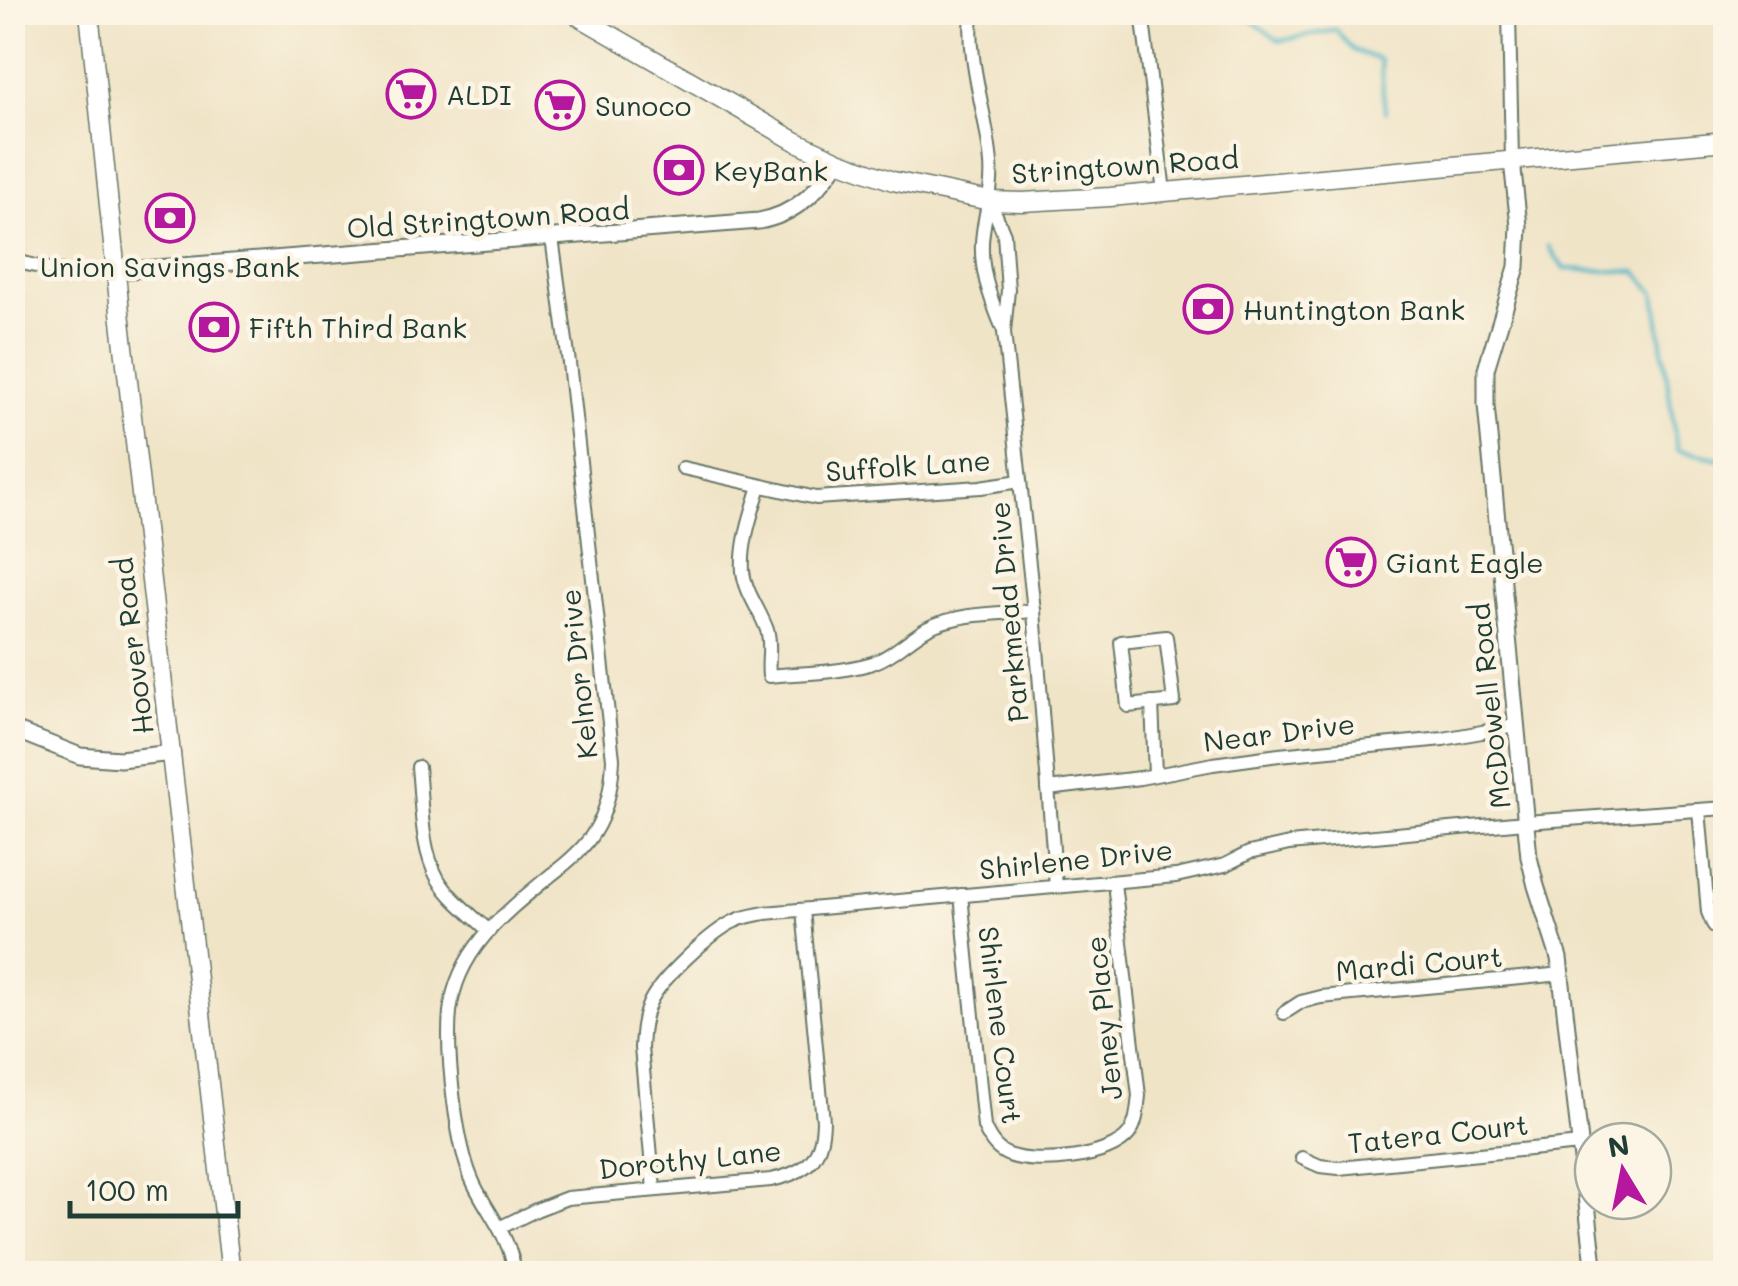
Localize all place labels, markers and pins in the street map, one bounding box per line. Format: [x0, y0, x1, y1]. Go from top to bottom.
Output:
supermarket icon: ALDI [385, 68, 437, 120]
place label: ALDI [446, 76, 512, 112]
supermarket icon: Sunoco [534, 79, 586, 131]
place label: Sunoco [595, 87, 691, 123]
bank icon: KeyBank [653, 144, 705, 196]
place label: KeyBank [714, 152, 828, 188]
bank icon: Union Savings Bank [144, 192, 196, 244]
place label: Union Savings Bank [40, 248, 300, 284]
bank icon: Huntington Bank [1182, 283, 1234, 335]
place label: Huntington Bank [1243, 291, 1465, 327]
bank icon: Fifth Third Bank [188, 301, 240, 353]
place label: Fifth Third Bank [249, 309, 467, 345]
supermarket icon: Giant Eagle [1325, 536, 1377, 588]
place label: Giant Eagle [1386, 544, 1544, 580]

